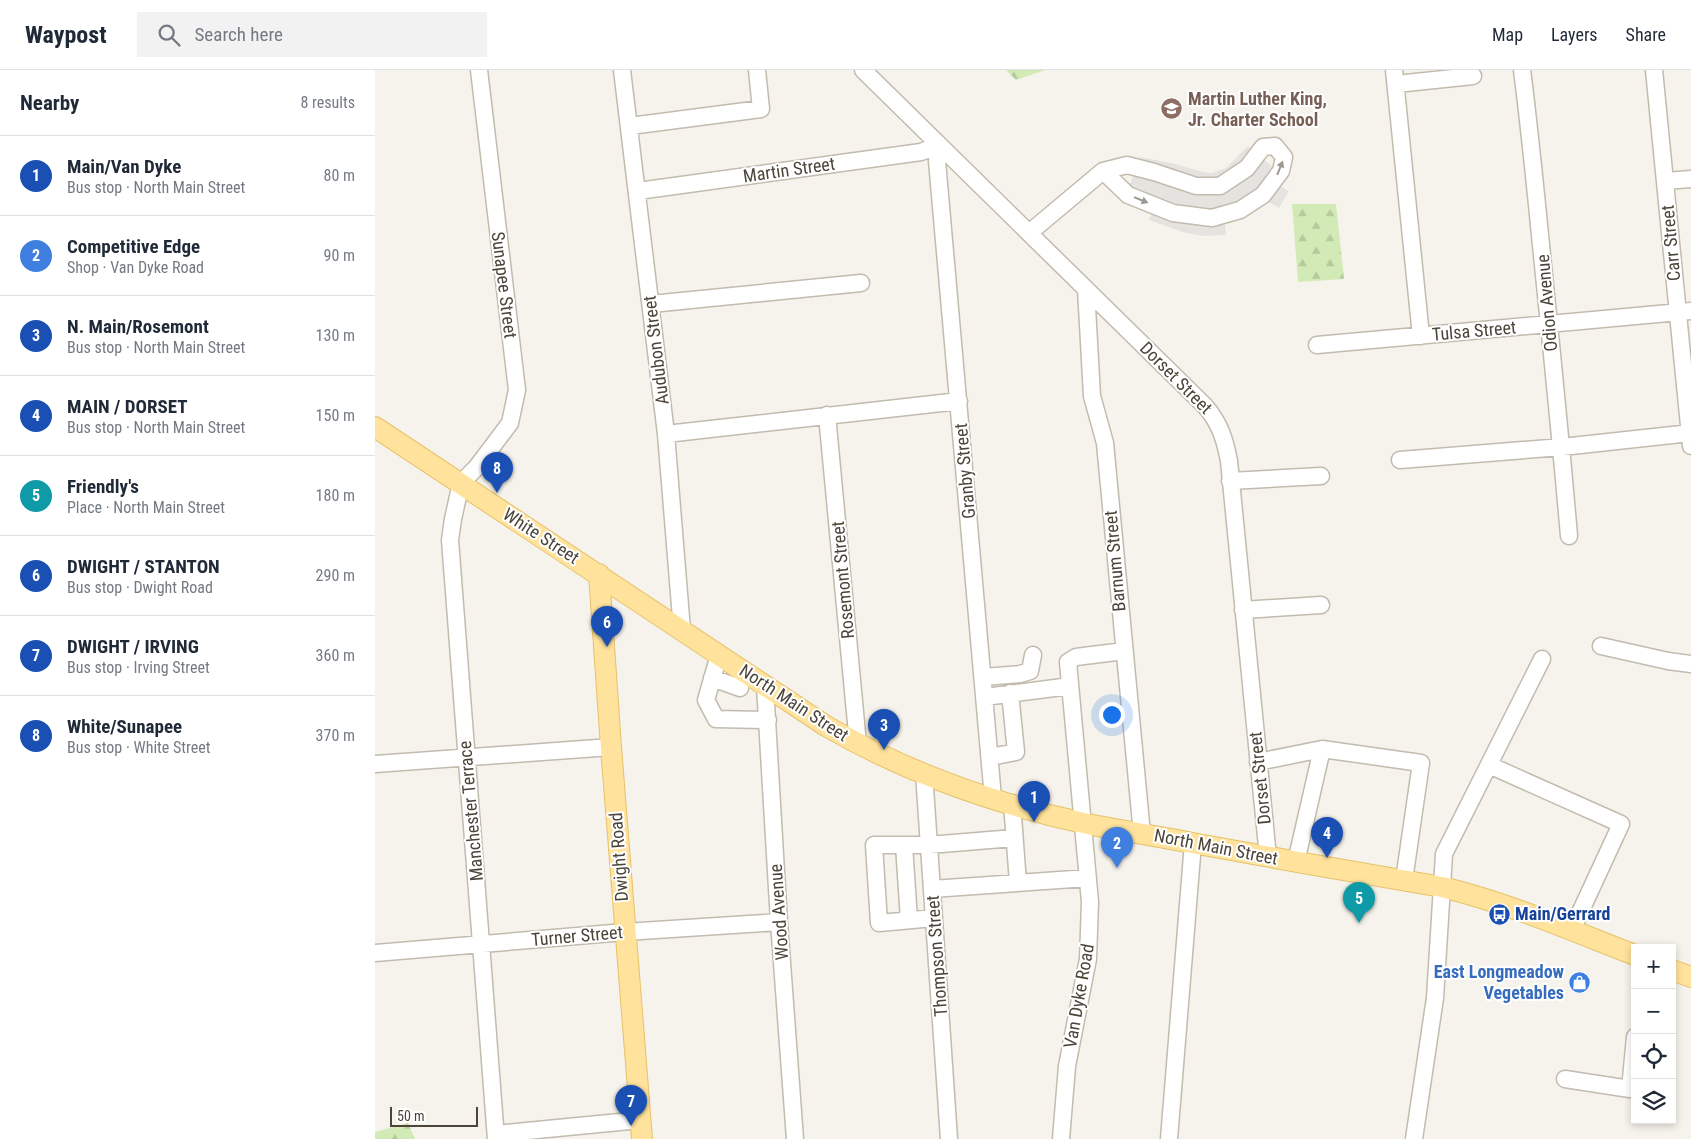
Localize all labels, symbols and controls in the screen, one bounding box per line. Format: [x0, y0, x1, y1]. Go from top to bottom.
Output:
search box [137, 12, 487, 57]
text: Waypost [25, 21, 107, 49]
icon: search [155, 21, 183, 49]
text: Search here [195, 23, 283, 46]
text: Map [1492, 24, 1523, 45]
text: Layers [1551, 24, 1598, 45]
text: Share [1626, 24, 1666, 45]
place label: Martin Luther King, Jr. Charter School [1188, 88, 1327, 130]
text: Nearby [20, 91, 79, 115]
text: 8 results [300, 93, 355, 112]
school or university icon: Martin Luther King, Jr. Charter School [1160, 97, 1184, 121]
street label: Martin Street [742, 153, 836, 186]
text: Main/Van Dyke [67, 155, 181, 178]
one-way arrow [1276, 160, 1284, 175]
text: 1 [32, 166, 40, 185]
text: 80 m [323, 166, 355, 185]
text: Bus stop · North Main Street [67, 178, 245, 197]
one-way arrow [1134, 196, 1149, 204]
street label: Carr Street [1657, 204, 1684, 282]
street label: Sunapee Street [488, 230, 521, 340]
text: Competitive Edge [67, 235, 200, 258]
text: 2 [32, 246, 40, 265]
text: 90 m [323, 246, 355, 265]
street label: Odion Avenue [1532, 254, 1561, 353]
text: Shop · Van Dyke Road [67, 258, 204, 277]
street label: Audubon Street [638, 294, 673, 406]
text: N. Main/Rosemont [67, 315, 209, 338]
street label: Tulsa Street [1431, 316, 1517, 345]
text: 3 [32, 326, 40, 345]
text: 130 m [316, 326, 355, 345]
street label: Dorset Street [1136, 337, 1217, 418]
text: Bus stop · North Main Street [67, 338, 245, 357]
text: MAIN / DORSET [67, 395, 188, 418]
text: 4 [32, 406, 40, 425]
text: 150 m [316, 406, 355, 425]
text: Bus stop · North Main Street [67, 418, 245, 437]
street label: Granby Street [950, 422, 979, 520]
pin: 8 [481, 452, 513, 493]
text: Friendly's [67, 475, 139, 498]
text: 5 [32, 486, 40, 505]
text: 180 m [316, 486, 355, 505]
text: Place · North Main Street [67, 498, 225, 517]
street label: White Street [499, 503, 583, 568]
street label: Barnum Street [1100, 510, 1129, 612]
street label: Rosemont Street [827, 520, 858, 640]
text: DWIGHT / STANTON [67, 555, 220, 578]
text: 6 [32, 566, 40, 585]
text: 290 m [316, 566, 355, 585]
text: Bus stop · Dwight Road [67, 578, 213, 597]
pin: 6 [591, 606, 623, 647]
text: DWIGHT / IRVING [67, 635, 199, 658]
text: 7 [32, 646, 40, 665]
text: 360 m [316, 646, 355, 665]
text: Bus stop · Irving Street [67, 658, 210, 677]
street label: North Main Street [736, 660, 853, 746]
your location [1099, 702, 1125, 728]
pin: 3 [868, 709, 900, 750]
text: White/Sunapee [67, 715, 182, 738]
text: 8 [32, 726, 40, 745]
text: 370 m [316, 726, 355, 745]
street label: Dorset Street [1244, 731, 1275, 825]
text: Bus stop · White Street [67, 738, 210, 757]
street label: Manchester Terrace [454, 740, 487, 882]
pin: 1 [1018, 781, 1050, 822]
street label: Dwight Road [605, 812, 632, 902]
pin: 4 [1311, 817, 1343, 858]
street label: North Main Street [1152, 824, 1280, 869]
pin: 2 [1101, 827, 1133, 868]
street label: Wood Avenue [765, 863, 792, 961]
pin: 5 [1343, 882, 1375, 923]
street label: Thompson Street [922, 895, 951, 1018]
bus stop icon: Main/Gerrard [1487, 902, 1511, 926]
place label: Main/Gerrard [1515, 903, 1611, 924]
street label: Turner Street [530, 921, 624, 950]
street label: Van Dyke Road [1059, 942, 1098, 1050]
map controls [1631, 944, 1676, 1124]
button: + [1631, 944, 1676, 989]
place label: East Longmeadow Vegetables [1434, 961, 1565, 1003]
shop icon: East Longmeadow Vegetables [1568, 970, 1592, 994]
button: − [1631, 989, 1676, 1034]
button: locate [1631, 1034, 1676, 1079]
button: layers [1631, 1079, 1676, 1124]
pin: 7 [615, 1085, 647, 1126]
scale bar [390, 1104, 477, 1127]
text: 50 m [397, 1108, 425, 1124]

